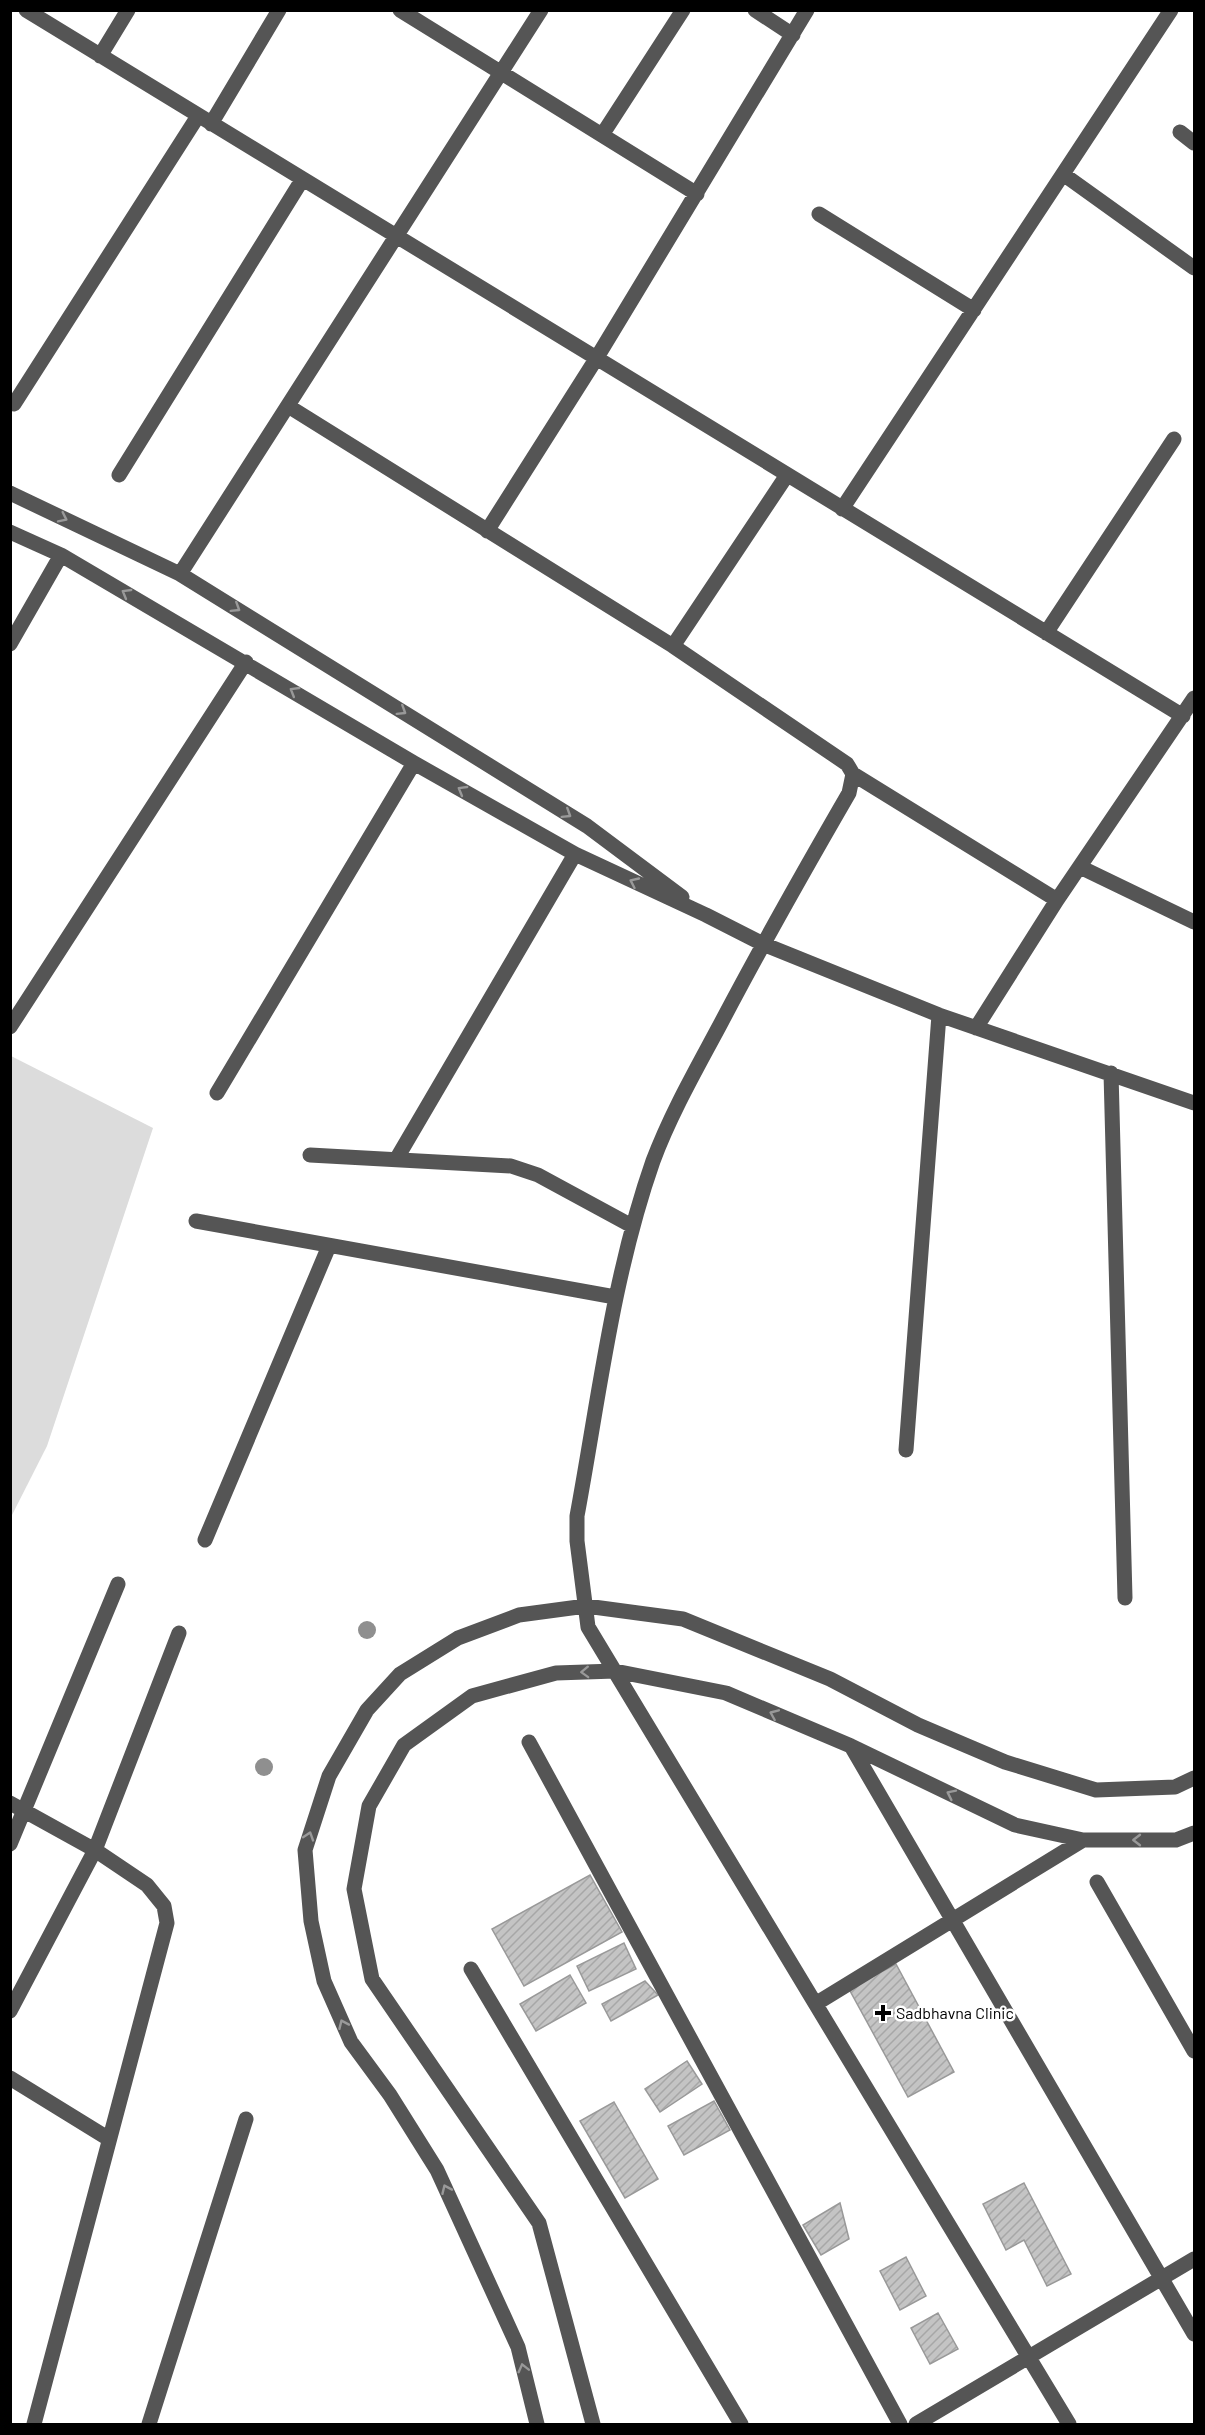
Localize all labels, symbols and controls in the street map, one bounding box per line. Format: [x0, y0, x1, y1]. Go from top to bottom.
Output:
one-way arrow [57, 511, 68, 523]
one-way arrow [122, 588, 132, 600]
one-way arrow [230, 601, 240, 613]
one-way arrow [290, 687, 300, 699]
one-way arrow [396, 704, 406, 716]
one-way arrow [458, 786, 468, 797]
one-way arrow [561, 806, 572, 817]
one-way arrow [629, 877, 640, 889]
one-way arrow [581, 1665, 590, 1678]
one-way arrow [769, 1709, 780, 1721]
one-way arrow [947, 1790, 958, 1801]
one-way arrow [302, 1831, 315, 1842]
one-way arrow [1133, 1834, 1142, 1846]
place label: Sadbhavna Clinic [896, 2003, 1014, 2022]
marker: Sadbhavna Clinic [874, 2004, 892, 2022]
one-way arrow [338, 2020, 350, 2031]
one-way arrow [441, 2185, 453, 2196]
one-way arrow [518, 2363, 531, 2373]

